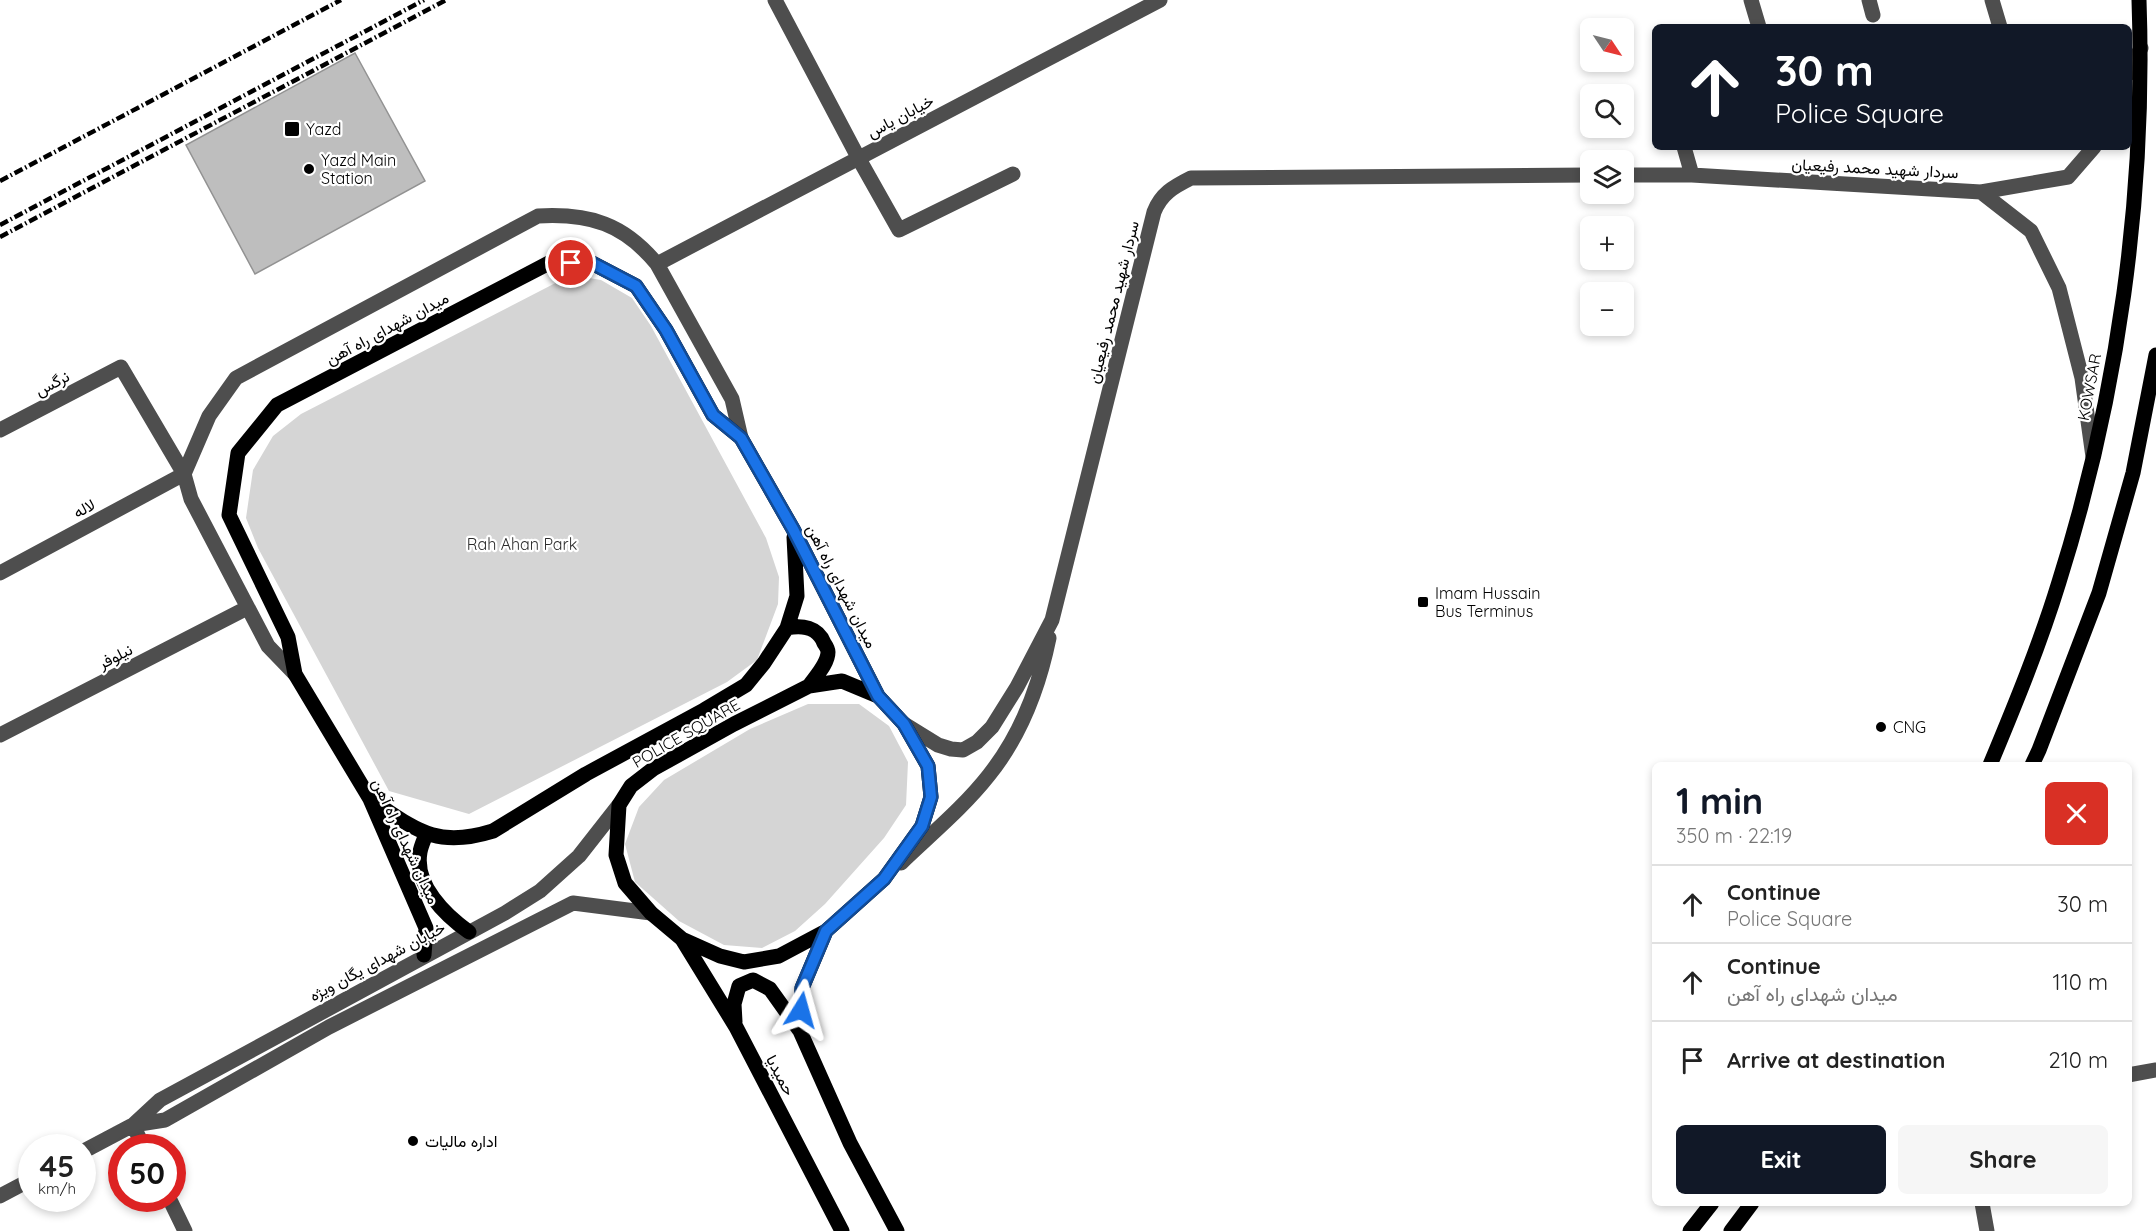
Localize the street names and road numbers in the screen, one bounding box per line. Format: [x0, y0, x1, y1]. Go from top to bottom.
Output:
street label: خیابان یاس [863, 90, 938, 143]
street label: سردار شهید محمد رفیعیان [1791, 154, 1959, 183]
street label: سردار شهید محمد رفیعیان [1083, 219, 1144, 386]
street label: میدان شهدای راه آهن [322, 287, 452, 370]
street label: KOWSAR [2073, 352, 2105, 422]
street label: نرگس [31, 366, 73, 401]
street label: لاله [70, 494, 98, 522]
street label: میدان شهدای راه آهن [801, 521, 882, 652]
street label: نیلوفر [94, 639, 136, 674]
street label: POLICE SQUARE [629, 694, 743, 772]
street label: میدان شهدای راه آهن [367, 775, 444, 908]
street label: خیابان شهدای یگان ویژه [306, 917, 449, 1006]
street label: حمیدیا [762, 1051, 800, 1099]

